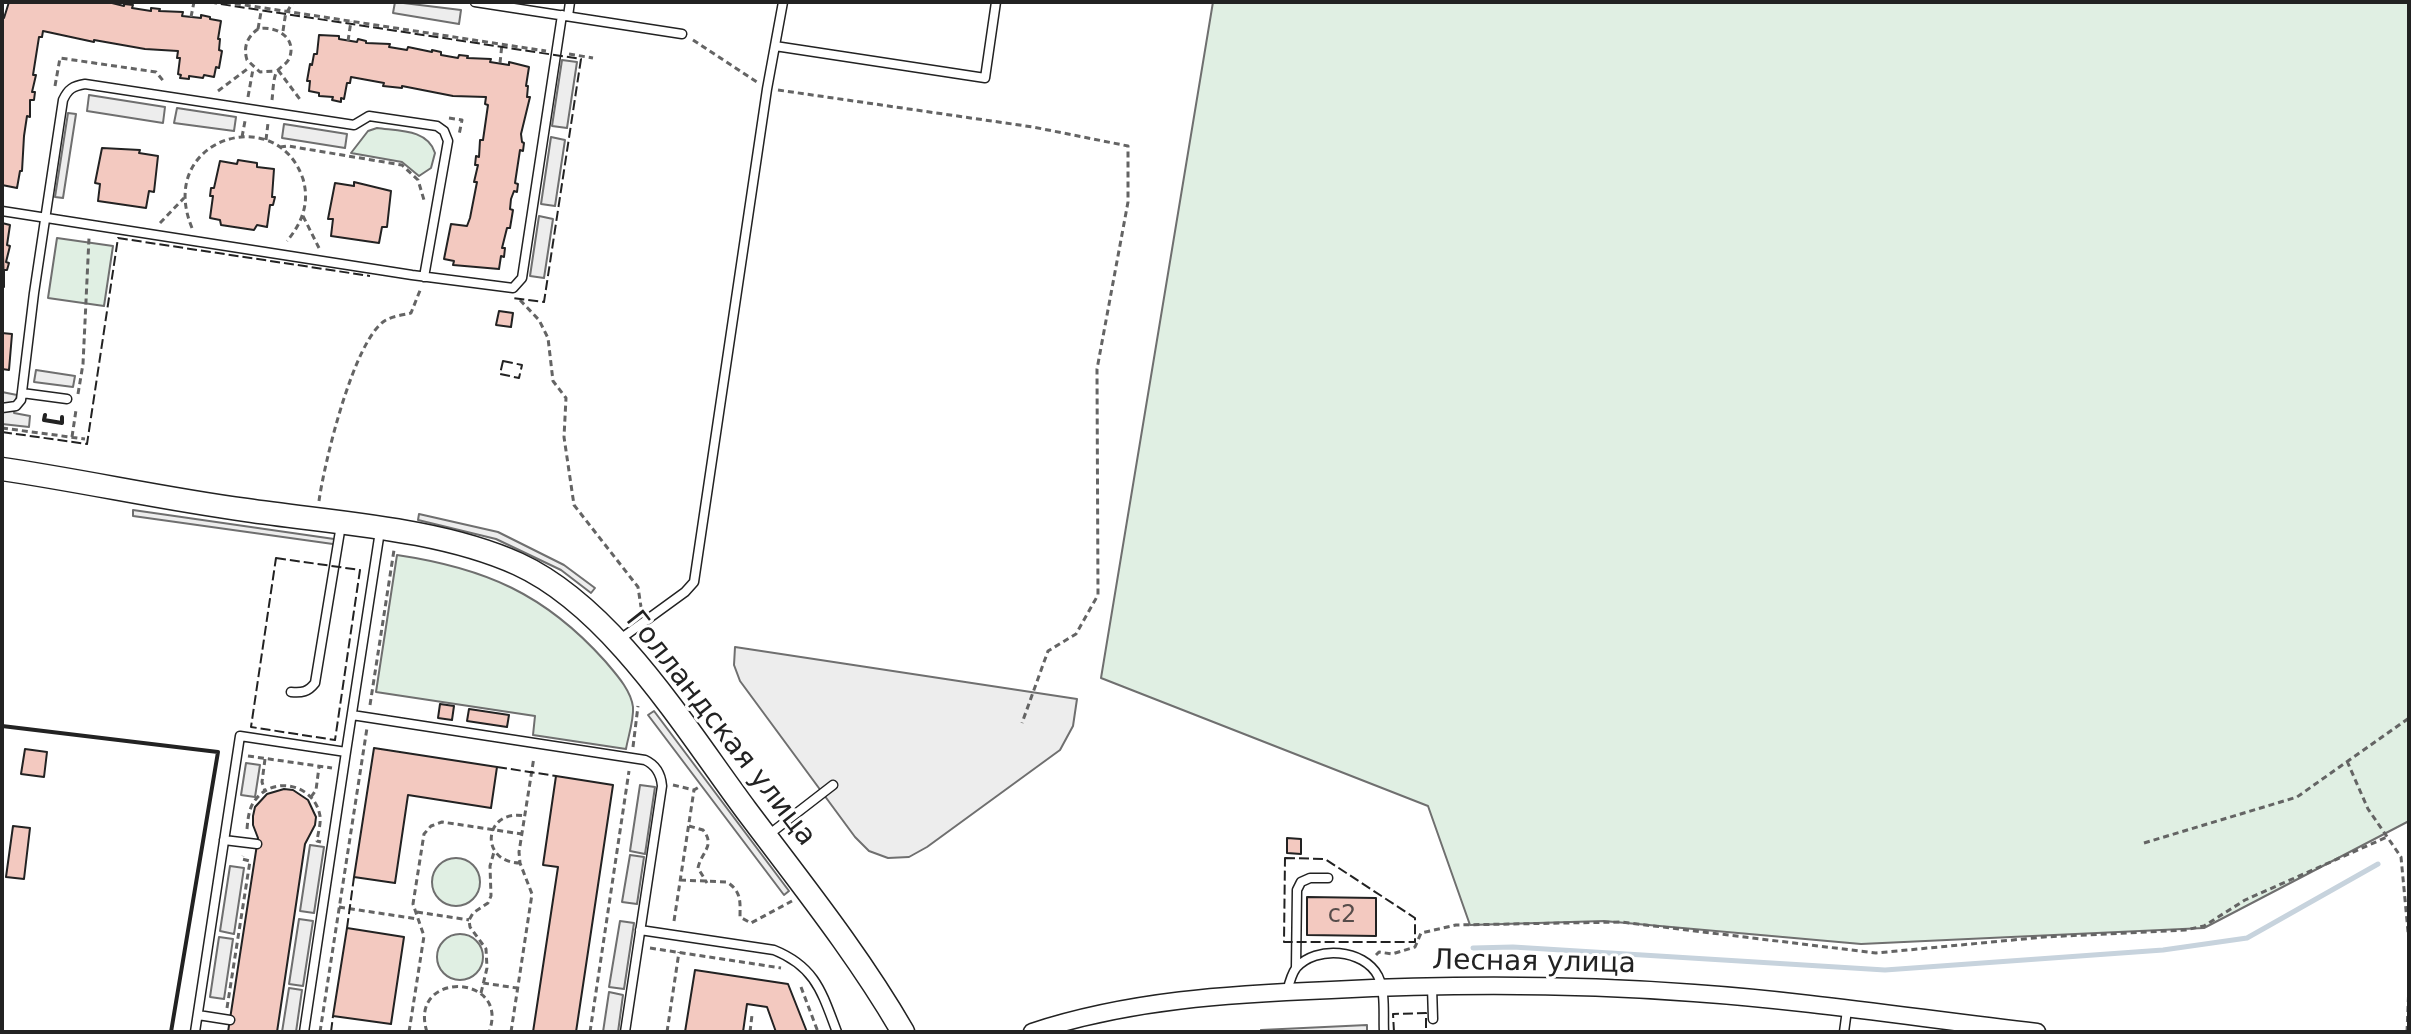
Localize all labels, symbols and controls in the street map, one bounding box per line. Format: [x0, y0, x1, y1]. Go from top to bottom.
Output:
street label: Голландская улица [618, 605, 822, 853]
house number: с2 [1328, 902, 1356, 930]
street label: Лесная улица [1432, 944, 1636, 982]

